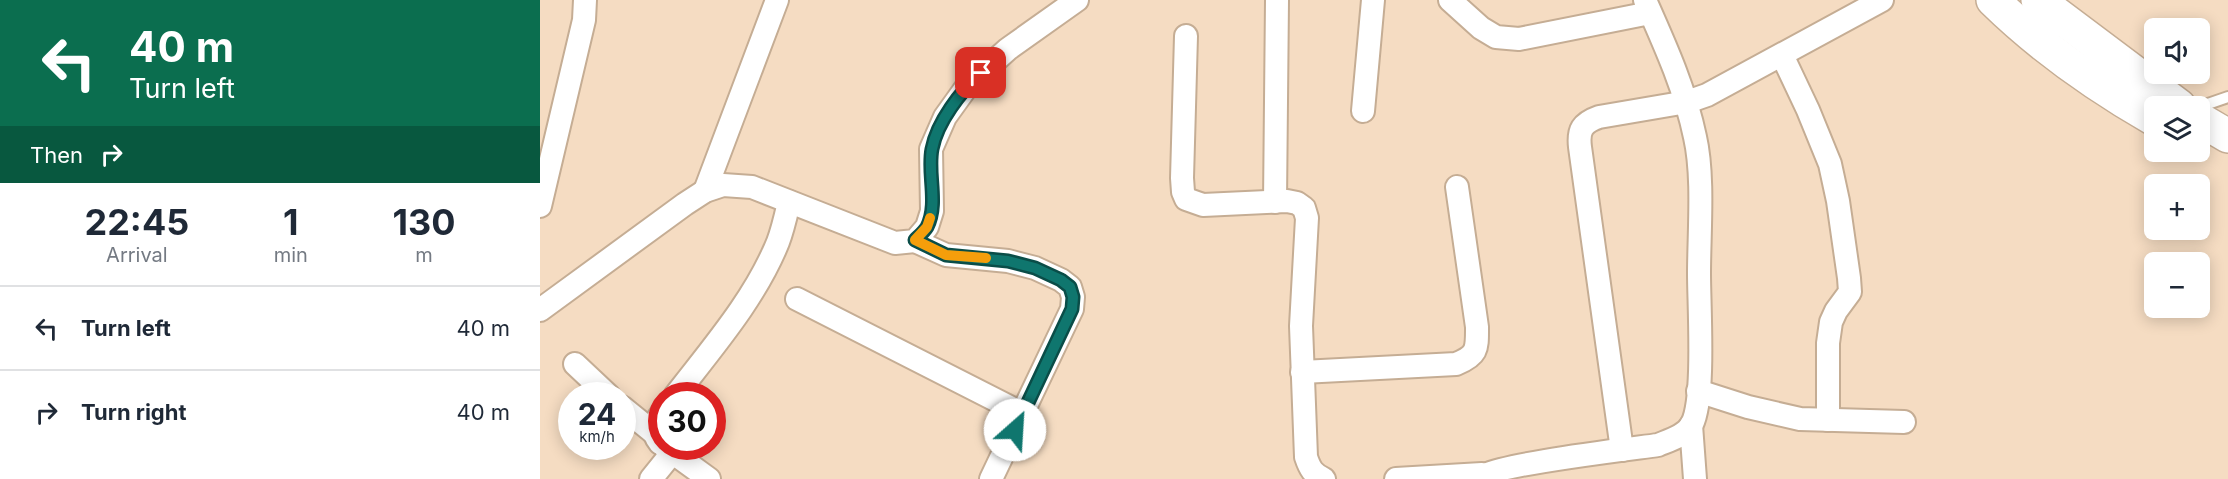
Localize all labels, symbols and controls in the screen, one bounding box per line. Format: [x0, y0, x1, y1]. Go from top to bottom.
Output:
map controls [2144, 18, 2210, 318]
button: sound [2144, 18, 2210, 84]
text: 40 m [129, 21, 234, 72]
icon: left [30, 24, 108, 102]
pin [955, 47, 1006, 98]
icon: arrive [964, 56, 997, 89]
text: Turn left [129, 72, 235, 105]
button: layers [2144, 96, 2210, 162]
icon: right [95, 138, 128, 171]
text: Then [30, 142, 83, 168]
button: + [2144, 174, 2210, 240]
text: 22:45 [85, 200, 189, 244]
text: 1 [283, 200, 299, 244]
text: 130 [392, 200, 455, 244]
text: Arrival [106, 243, 168, 267]
text: min [274, 243, 308, 267]
text: m [415, 243, 433, 267]
button: − [2144, 252, 2210, 318]
icon: left [30, 312, 63, 345]
text: Turn left [81, 315, 171, 341]
text: 40 m [456, 315, 510, 341]
speed limit sign: 30 [648, 382, 726, 460]
icon: right [30, 396, 63, 429]
text: 24 [578, 396, 616, 432]
position arrow [983, 398, 1047, 462]
text: Turn right [81, 399, 187, 425]
text: 40 m [456, 399, 510, 425]
text: km/h [579, 427, 615, 446]

